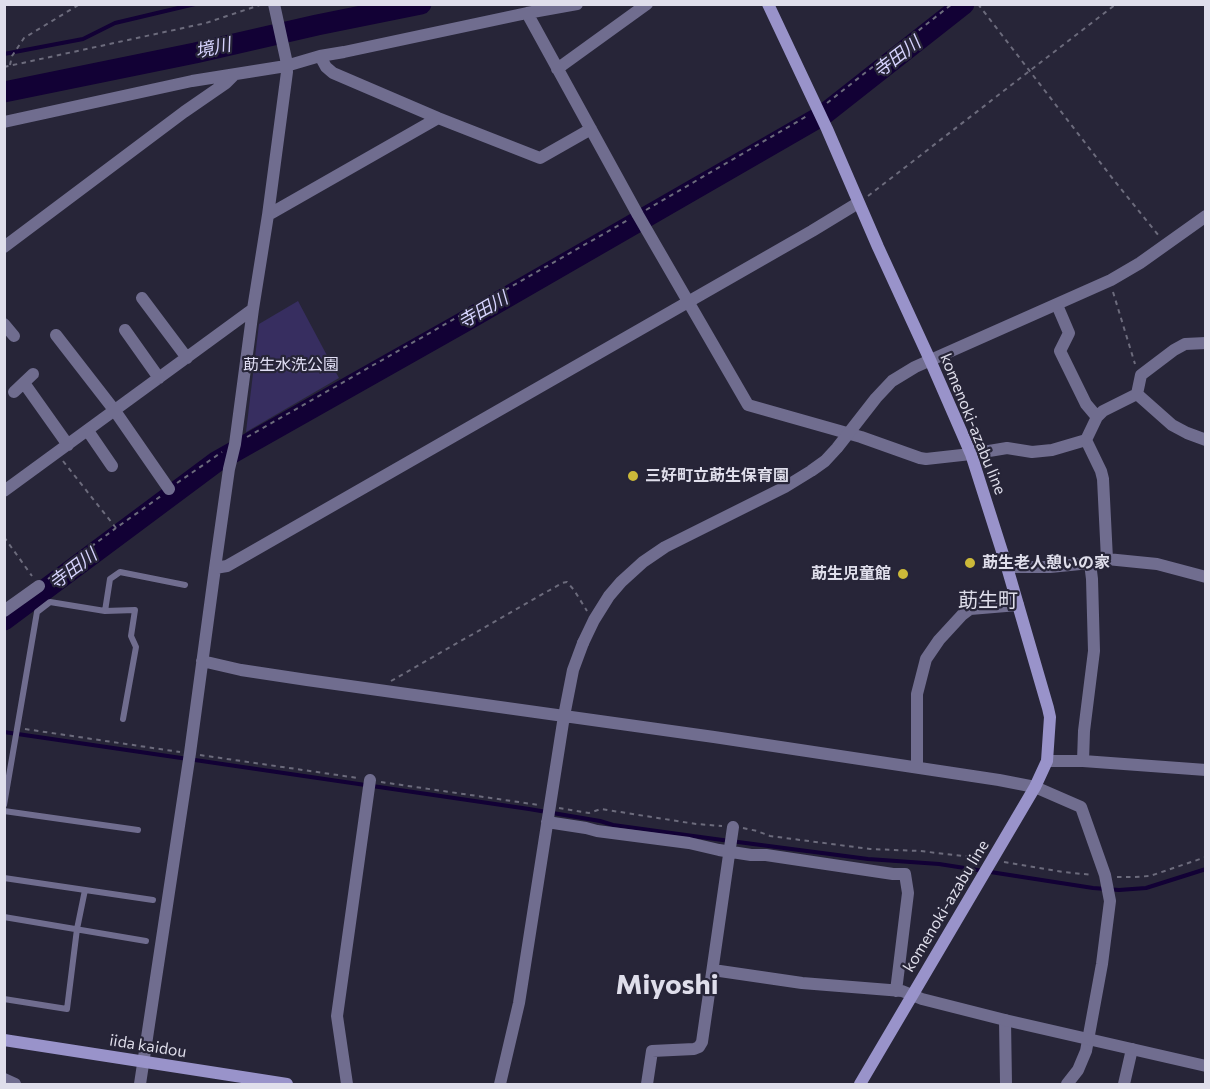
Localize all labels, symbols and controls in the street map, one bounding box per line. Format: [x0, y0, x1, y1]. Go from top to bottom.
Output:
water label: 寺田川 [869, 32, 925, 82]
water label: 境川 [193, 34, 233, 62]
water label: 寺田川 [454, 287, 512, 333]
street label: komenoki-azabu line [936, 351, 1010, 497]
park label: 莇生水洗公園 [243, 355, 339, 375]
place label: 三好町立莇生保育園 [645, 466, 789, 486]
marker: 三好町立莇生保育園 [626, 469, 640, 483]
water label: 寺田川 [45, 544, 101, 594]
place label: 莇生老人憩いの家 [982, 553, 1110, 573]
marker: 莇生老人憩いの家 [963, 556, 977, 570]
place label: 莇生児童館 [811, 564, 891, 584]
marker: 莇生児童館 [896, 567, 910, 581]
district label: 莇生町 [958, 588, 1018, 612]
street label: komenoki-azabu line [899, 837, 993, 975]
district label: Miyoshi [615, 968, 719, 1002]
street label: iida kaidou [108, 1030, 188, 1062]

